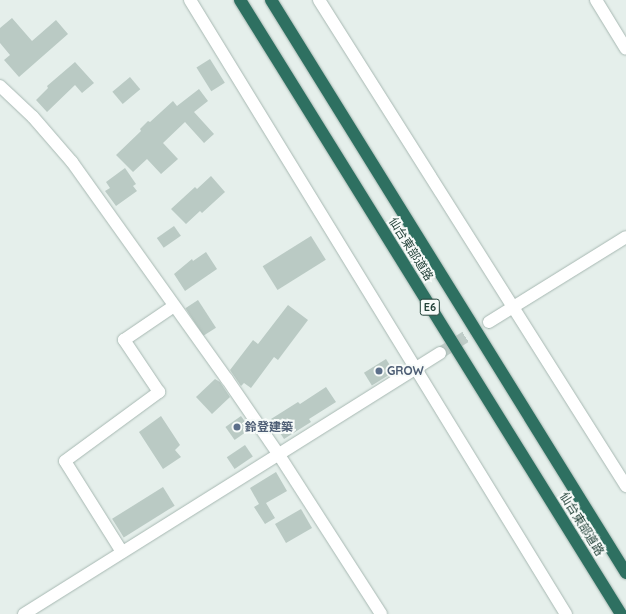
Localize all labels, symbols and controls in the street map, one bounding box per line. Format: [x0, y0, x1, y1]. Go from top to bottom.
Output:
street label: 仙台東部道路 [386, 215, 436, 283]
road number: E6 [419, 298, 441, 316]
place label: GROW [387, 364, 424, 378]
marker: GROW [374, 366, 384, 376]
place label: 鈴登建築 [245, 420, 293, 434]
marker: 鈴登建築 [232, 422, 242, 432]
street label: 仙台東部道路 [557, 490, 607, 558]

